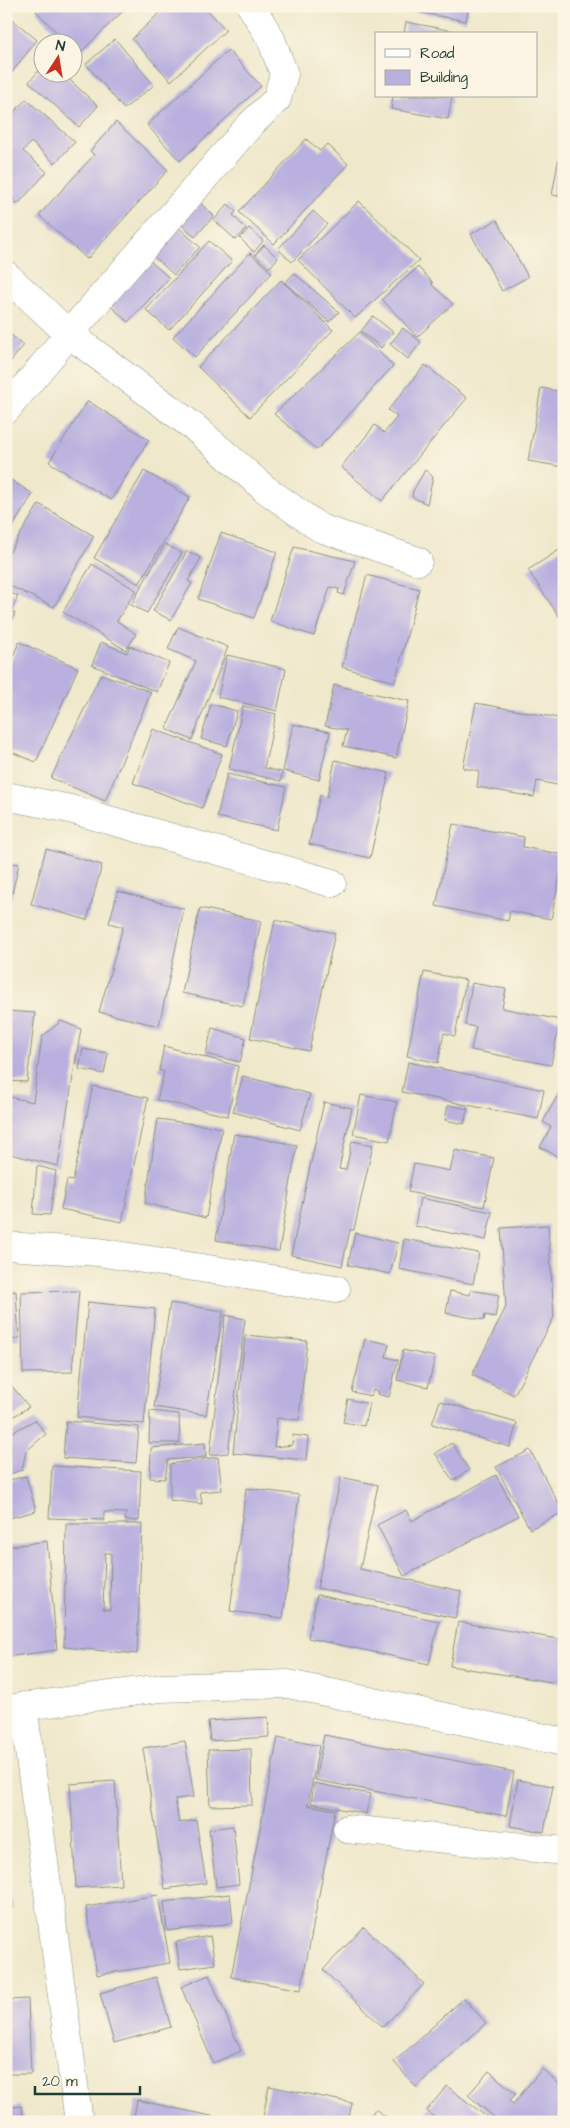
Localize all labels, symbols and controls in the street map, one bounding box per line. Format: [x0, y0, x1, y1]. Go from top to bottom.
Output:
north arrow [32, 32, 82, 82]
legend [375, 32, 538, 98]
text: N [54, 36, 67, 57]
text: Road [420, 43, 455, 64]
text: Building [420, 67, 468, 89]
scale bar [35, 2063, 140, 2095]
text: 20 m [42, 2071, 78, 2092]

